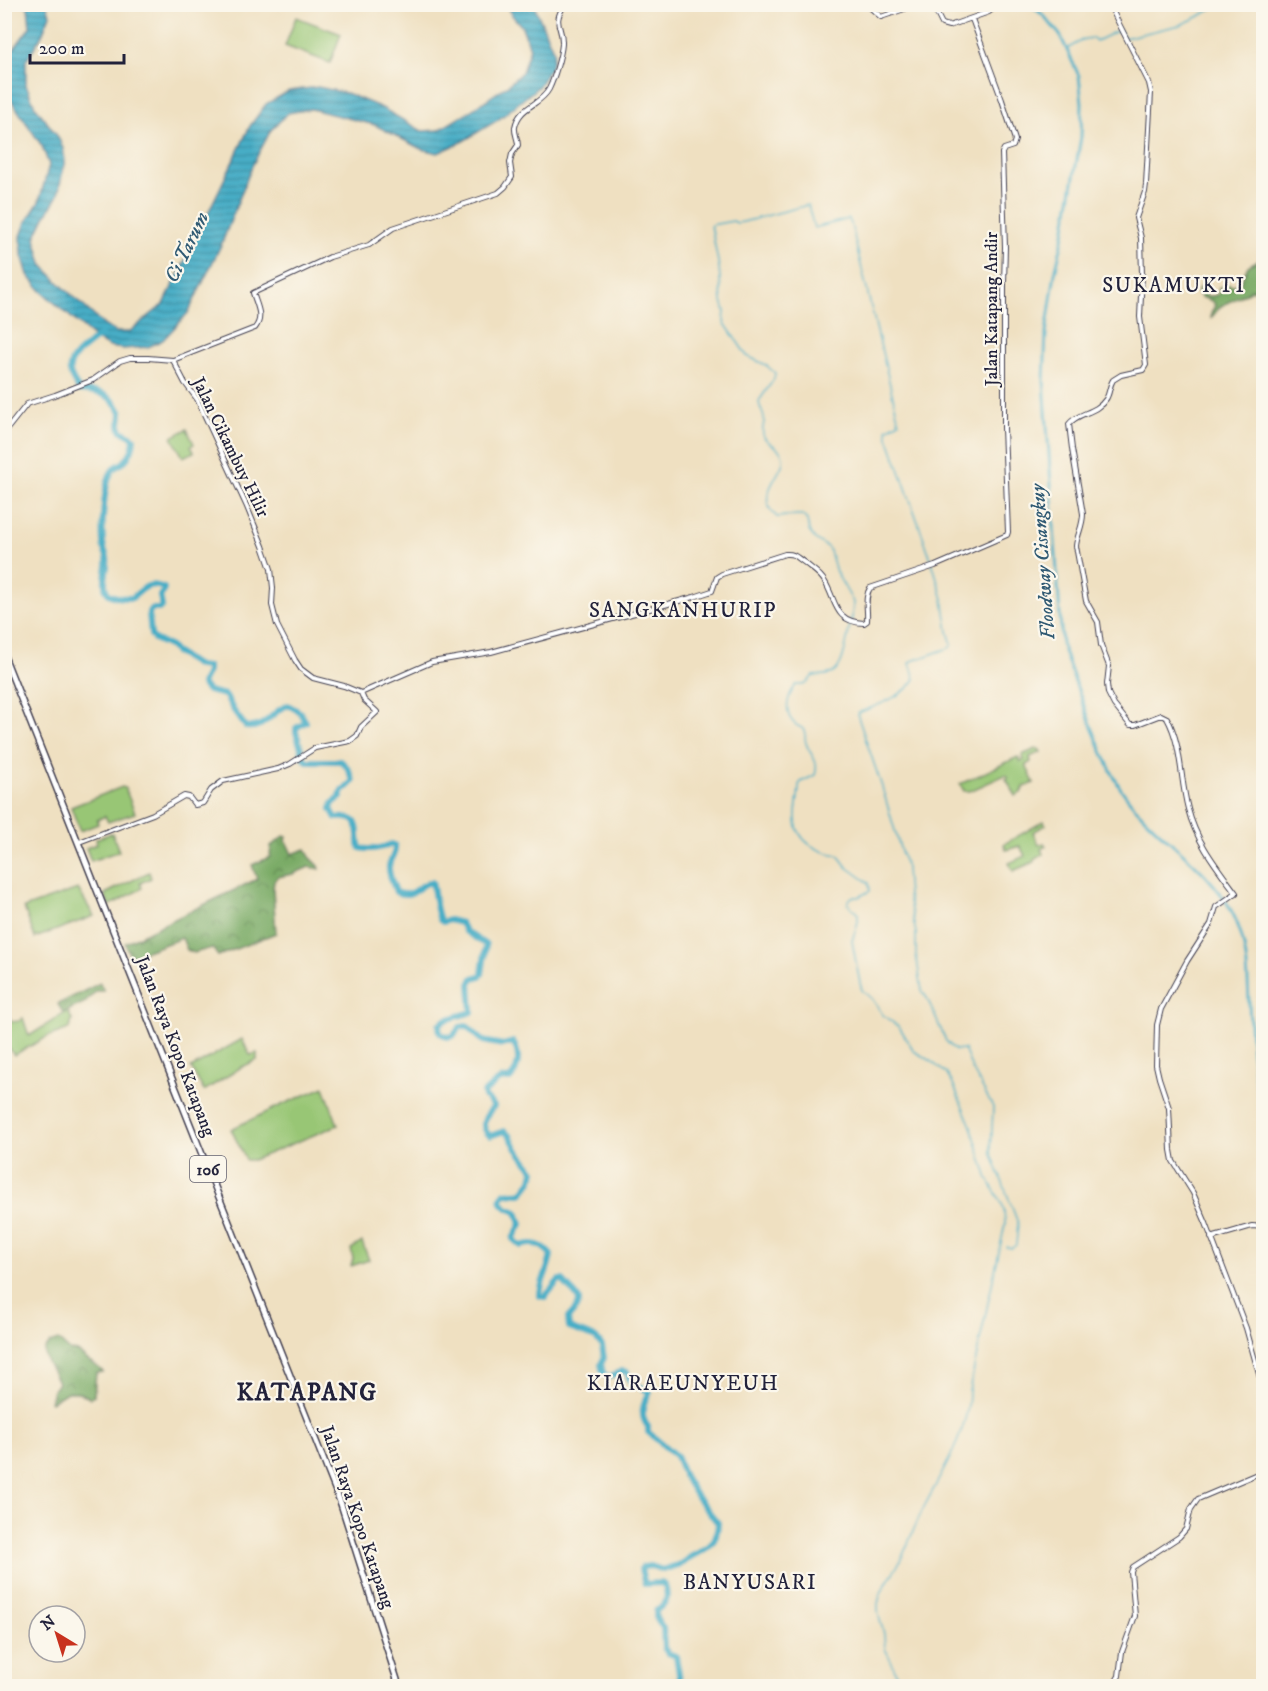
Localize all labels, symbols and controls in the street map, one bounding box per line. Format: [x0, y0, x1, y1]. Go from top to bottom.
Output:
scale bar [30, 27, 124, 65]
text: 200 m [39, 38, 85, 60]
water label: Ci Tarum [159, 208, 215, 287]
street label: Jalan Katapang Andir [981, 232, 1003, 388]
district label: SUKAMUKTI [1102, 273, 1246, 299]
street label: Jalan Cikambuy Hilir [186, 372, 274, 521]
water label: Floodway Cisangkuy [1026, 482, 1061, 641]
district label: SANGKANHURIP [589, 598, 777, 624]
street label: Jalan Raya Kopo Katapang [130, 951, 220, 1140]
road number: 106 [190, 1156, 226, 1182]
district label: KIARAEUNYEUH [587, 1371, 779, 1397]
district label: KATAPANG [236, 1378, 378, 1408]
street label: Jalan Raya Kopo Katapang [315, 1421, 399, 1612]
district label: BANYUSARI [683, 1570, 817, 1596]
north arrow [27, 1604, 87, 1664]
text: N [37, 1611, 60, 1635]

